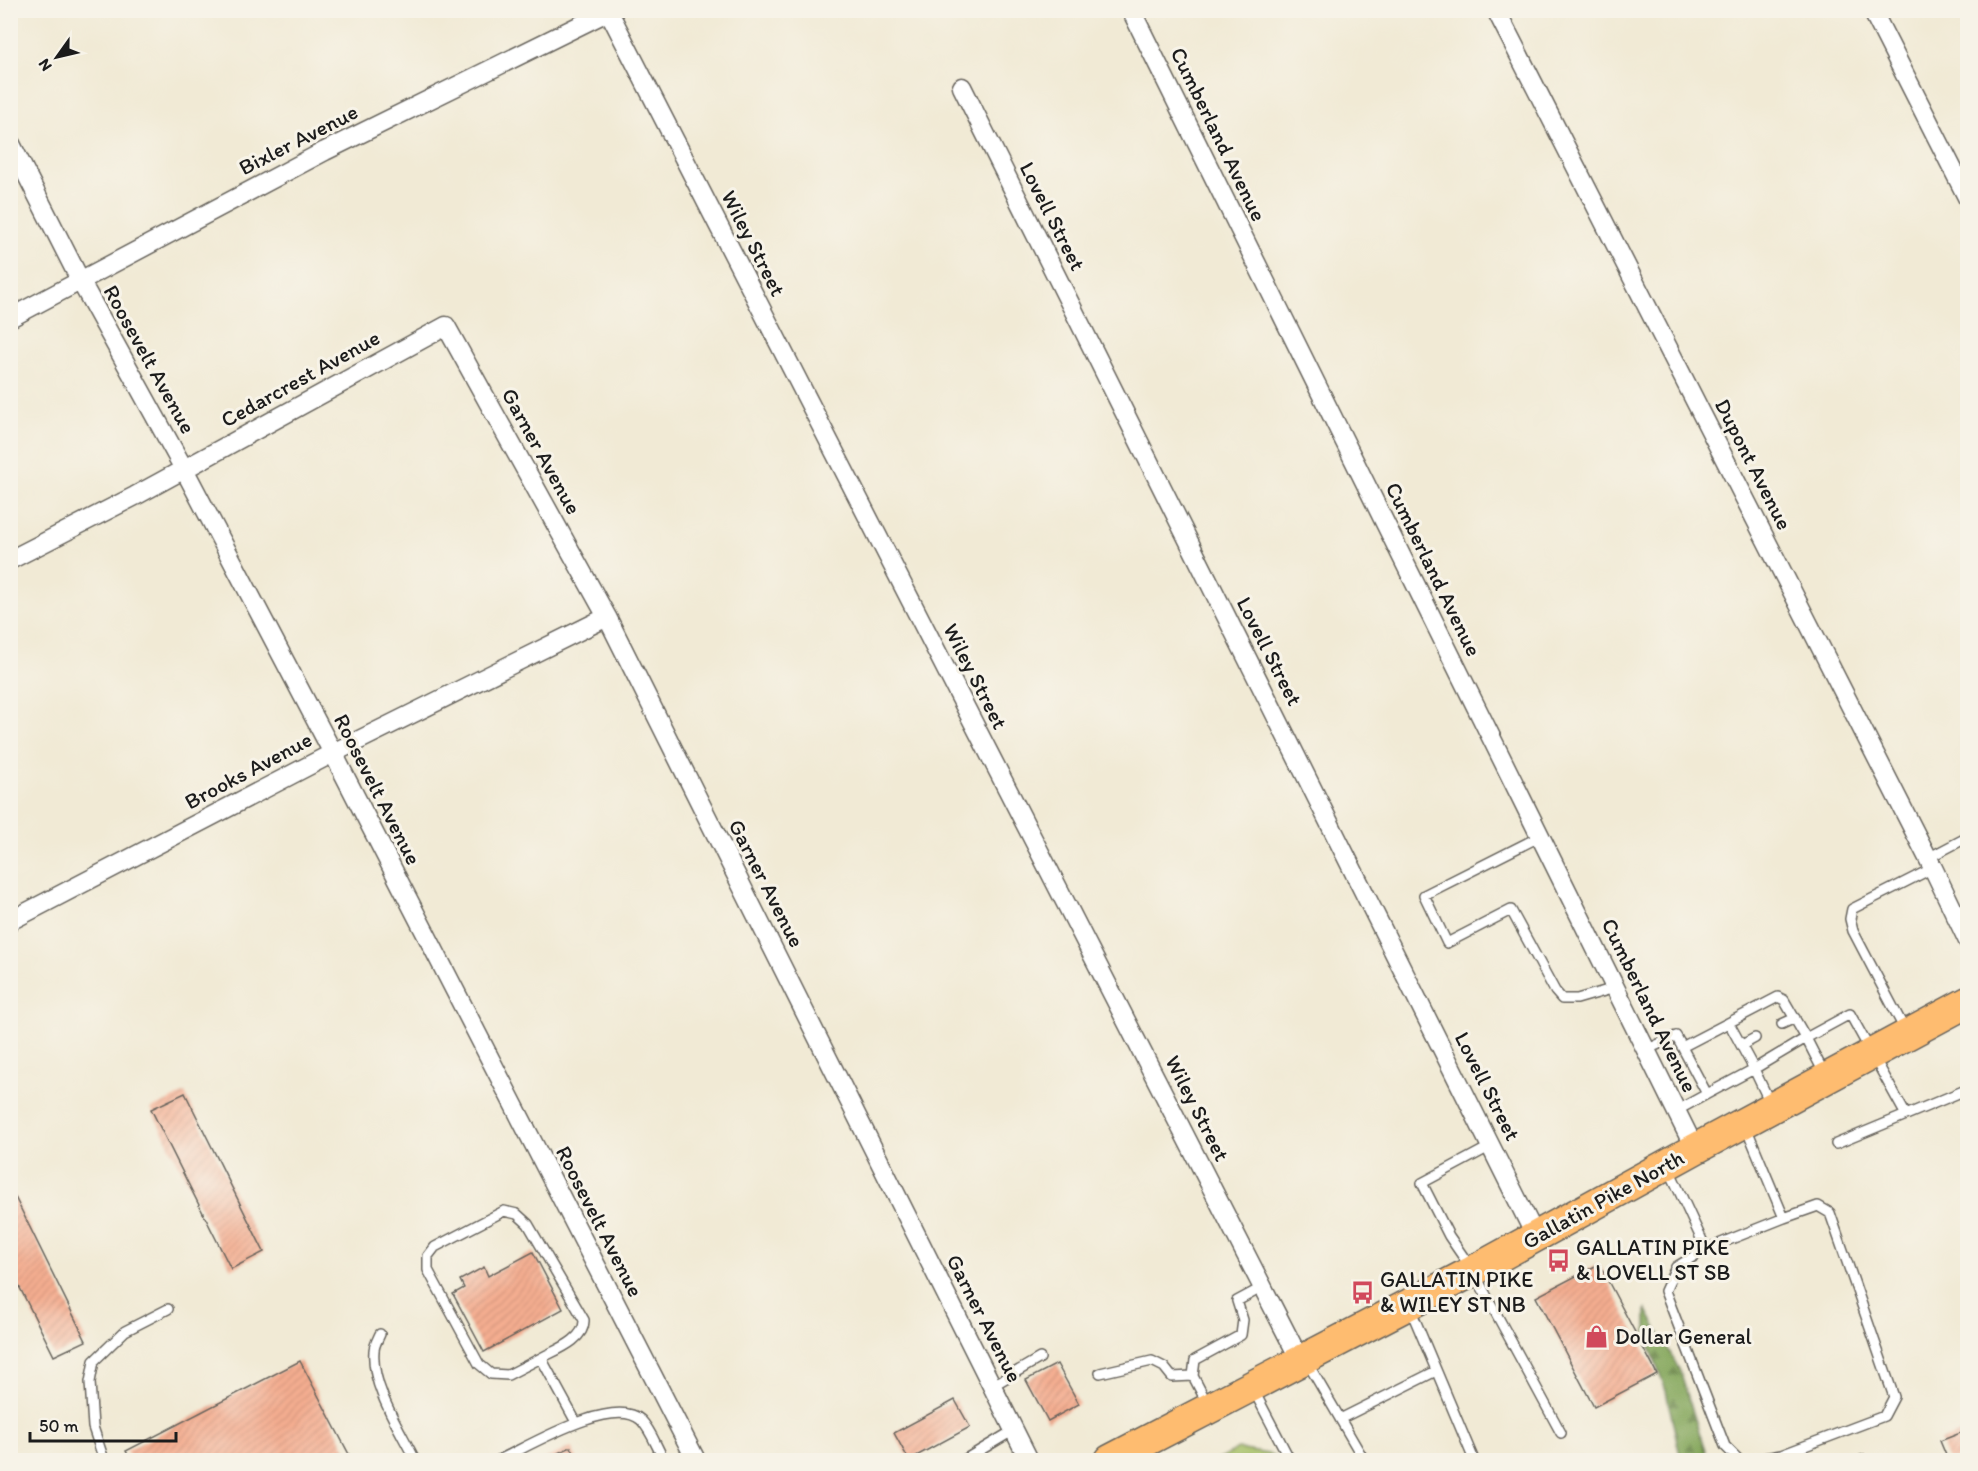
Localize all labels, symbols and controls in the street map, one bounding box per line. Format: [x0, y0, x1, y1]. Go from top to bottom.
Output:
north arrow [27, 27, 87, 87]
street label: Cumberland Avenue [1165, 43, 1272, 226]
text: N [34, 55, 56, 75]
street label: Bixler Avenue [234, 98, 362, 181]
street label: Lovell Street [1014, 157, 1091, 275]
street label: Wiley Street [715, 186, 792, 301]
street label: Roosevelt Avenue [98, 280, 202, 438]
street label: Cedarcrest Avenue [216, 324, 384, 433]
street label: Garner Avenue [496, 383, 587, 519]
street label: Dupont Avenue [1709, 394, 1798, 534]
street label: Cumberland Avenue [1380, 478, 1487, 661]
street label: Lovell Street [1231, 592, 1308, 710]
street label: Wiley Street [937, 619, 1014, 734]
street label: Roosevelt Avenue [328, 709, 427, 869]
street label: Brooks Avenue [180, 726, 317, 815]
street label: Garner Avenue [723, 815, 810, 952]
street label: Cumberland Avenue [1596, 914, 1703, 1097]
street label: Lovell Street [1449, 1027, 1526, 1145]
street label: Wiley Street [1159, 1051, 1236, 1166]
street label: Roosevelt Avenue [550, 1141, 649, 1301]
street label: Gallatin Pike North [1518, 1144, 1689, 1255]
place label: GALLATIN PIKE & LOVELL ST SB [1576, 1234, 1730, 1286]
bus stop icon: GALLATIN PIKE & LOVELL ST SB [1545, 1247, 1571, 1273]
street label: Garner Avenue [941, 1250, 1028, 1387]
place label: GALLATIN PIKE & WILEY ST NB [1380, 1266, 1533, 1318]
bus stop icon: GALLATIN PIKE & WILEY ST NB [1349, 1279, 1375, 1305]
shop icon: Dollar General [1584, 1323, 1610, 1349]
place label: Dollar General [1615, 1323, 1752, 1350]
scale bar [30, 1405, 176, 1443]
text: 50 m [39, 1415, 79, 1437]

